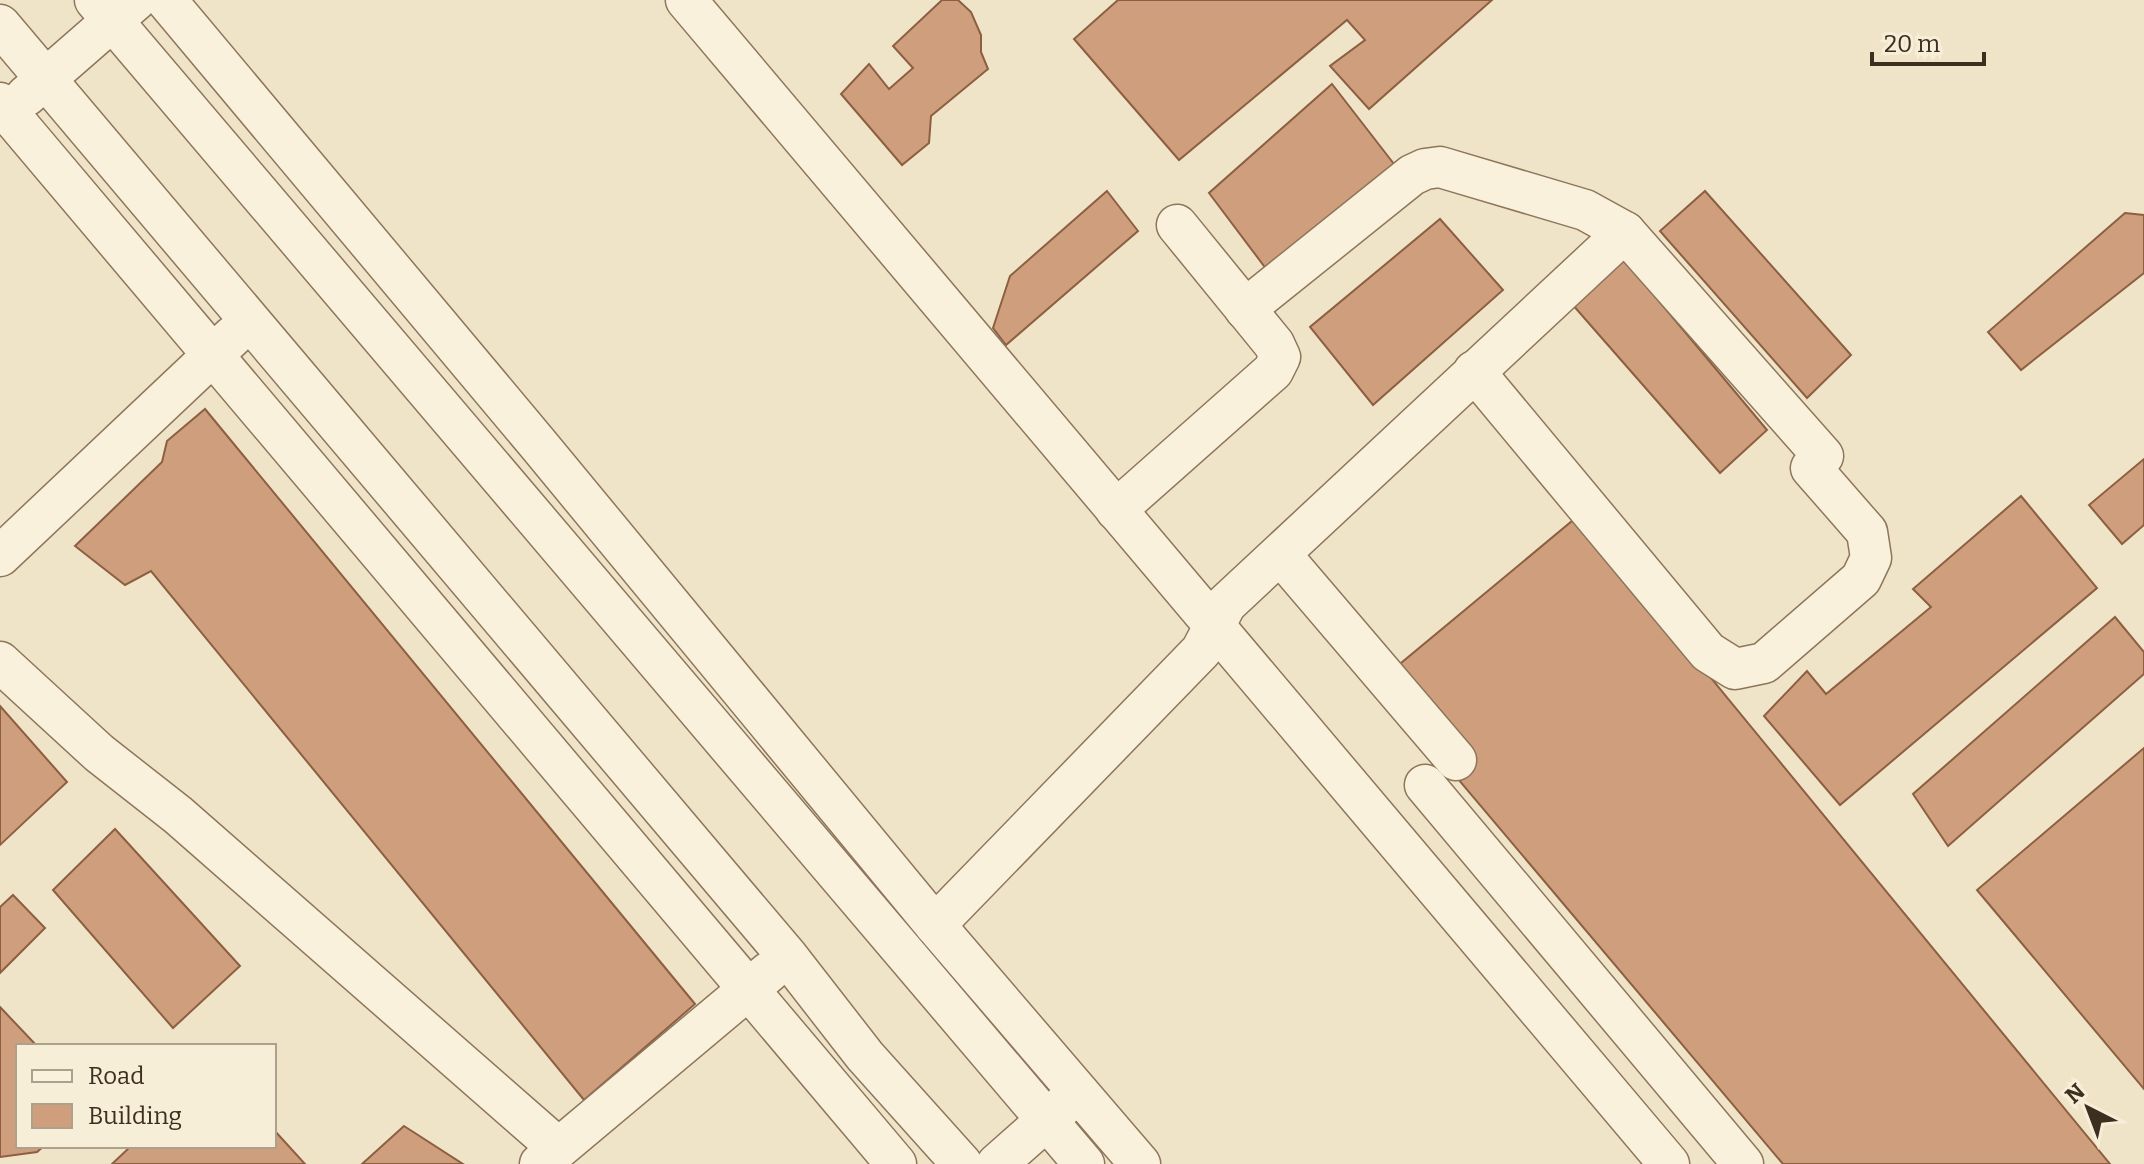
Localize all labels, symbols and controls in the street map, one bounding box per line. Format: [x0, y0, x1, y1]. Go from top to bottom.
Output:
scale bar [1872, 16, 1984, 66]
text: 20 m [1884, 30, 1940, 58]
legend [16, 1044, 276, 1148]
text: Road [88, 1062, 144, 1090]
north arrow [2048, 1068, 2128, 1148]
text: N [2060, 1078, 2090, 1109]
text: Building [88, 1102, 182, 1130]

